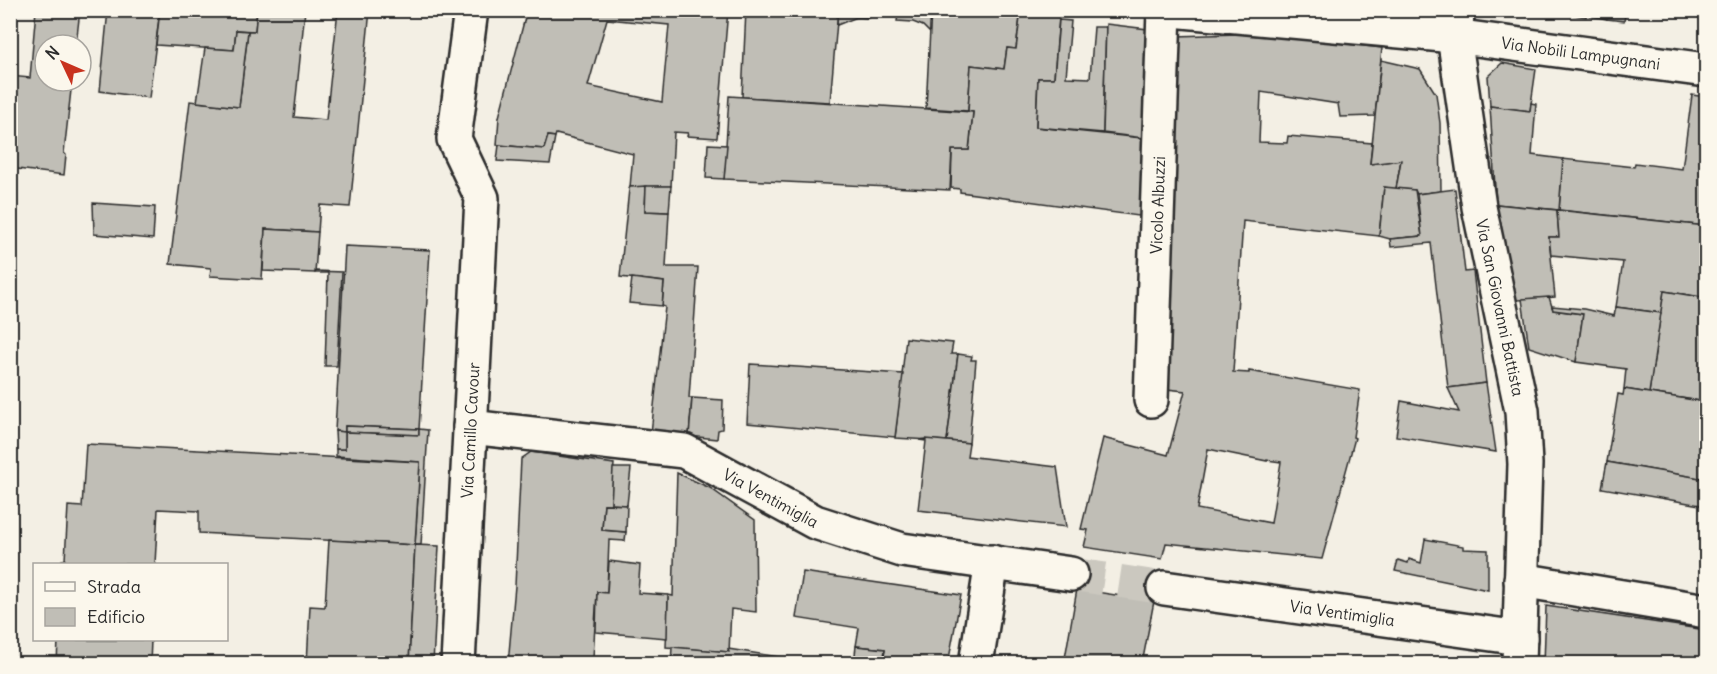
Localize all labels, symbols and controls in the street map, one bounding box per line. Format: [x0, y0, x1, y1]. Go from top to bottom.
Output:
street label: Via Nobili Lampugnani [1500, 32, 1661, 74]
north arrow [33, 33, 93, 93]
text: N [41, 42, 63, 64]
street label: Vicolo Albuzzi [1146, 156, 1169, 254]
street label: Via San Giovanni Battista [1472, 217, 1529, 398]
street label: Via Camillo Cavour [457, 361, 484, 499]
street label: Via Ventimiglia [720, 464, 822, 532]
legend [33, 563, 228, 641]
text: Strada [87, 575, 141, 598]
street label: Via Ventimiglia [1289, 596, 1396, 630]
text: Edificio [87, 605, 145, 628]

